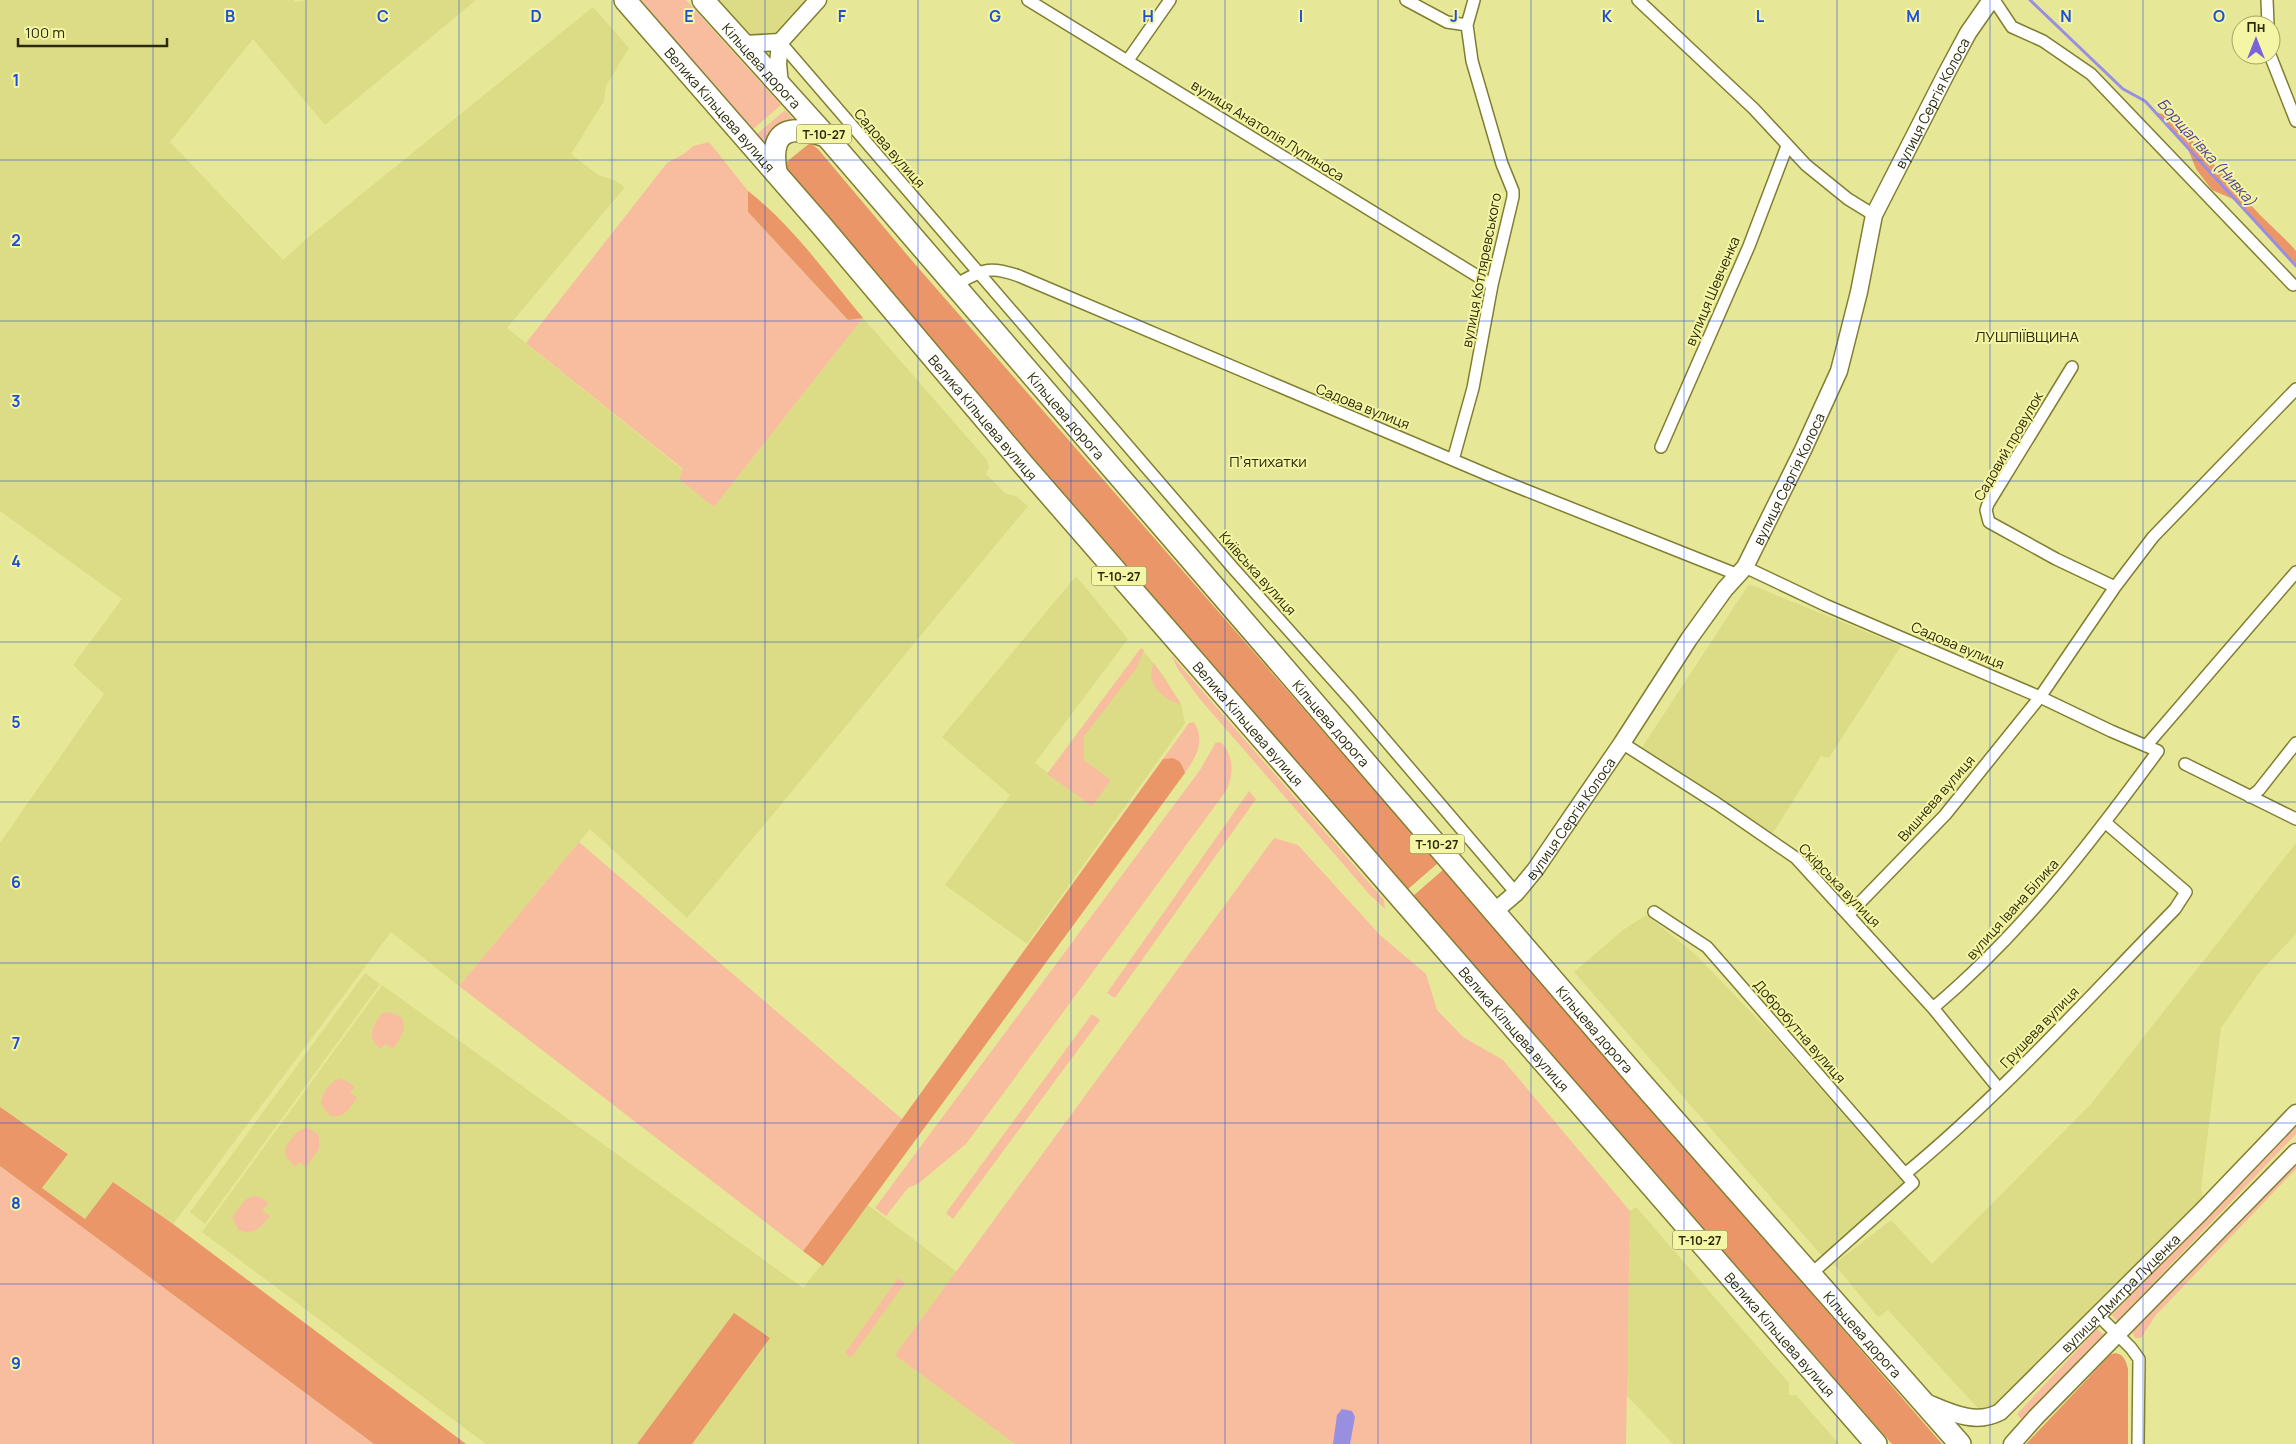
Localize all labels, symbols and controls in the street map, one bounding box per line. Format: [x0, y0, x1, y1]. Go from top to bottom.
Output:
text: B [225, 5, 235, 27]
text: C [377, 5, 389, 27]
text: D [530, 5, 542, 27]
text: E [684, 5, 694, 27]
text: F [838, 5, 847, 27]
text: G [989, 5, 1001, 27]
text: H [1142, 5, 1154, 27]
text: I [1299, 5, 1303, 27]
text: J [1450, 5, 1458, 27]
text: K [1602, 5, 1613, 27]
text: L [1756, 5, 1765, 27]
text: M [1906, 5, 1920, 27]
text: N [2060, 5, 2072, 27]
text: O [2213, 5, 2225, 27]
scale bar [18, 15, 166, 47]
north arrow [2231, 15, 2281, 65]
text: Пн [2247, 17, 2265, 36]
street label: Кільцева дорога [718, 18, 806, 112]
text: 100 m [25, 22, 65, 43]
street label: вулиця Сергія Колоса [1890, 34, 1973, 171]
street label: Велика Кільцева вулиця [661, 43, 780, 176]
text: 1 [12, 69, 20, 91]
street label: вулиця Анатолія Лупиноса [1188, 75, 1348, 185]
water label: Борщагівка (Нивка) [2153, 93, 2261, 211]
street label: Садова вулиця [850, 104, 930, 192]
road number: Т-10-27 [796, 125, 852, 144]
street label: вулиця Котляревського [1457, 191, 1505, 349]
text: 2 [11, 229, 21, 251]
street label: вулиця Шевченка [1680, 233, 1744, 349]
district label: ЛУШПІЇВЩИНА [1975, 326, 2079, 347]
street label: Велика Кільцева вулиця [925, 350, 1042, 484]
street label: Кільцева дорога [1024, 368, 1109, 463]
street label: Садова вулиця [1313, 379, 1413, 433]
street label: Садовий провулок [1969, 387, 2048, 504]
text: 3 [11, 390, 21, 412]
street label: вулиця Сергія Колоса [1748, 409, 1828, 548]
district label: Пʼятихатки [1229, 451, 1307, 472]
street label: Київська вулиця [1215, 527, 1301, 619]
text: 4 [11, 550, 21, 572]
road number: Т-10-27 [1092, 566, 1146, 586]
street label: Садова вулиця [1908, 617, 2008, 673]
street label: Велика Кільцева вулиця [1189, 657, 1308, 790]
street label: Кільцева дорога [1289, 675, 1374, 770]
text: 5 [11, 711, 21, 733]
street label: Вишнева вулиця [1893, 751, 1979, 845]
street label: вулиця Сергія Колоса [1521, 753, 1619, 884]
road number: Т-10-27 [1410, 834, 1464, 854]
street label: Скіфська вулиця [1795, 839, 1885, 931]
street label: вулиця Івана Білика [1962, 854, 2062, 964]
text: 6 [11, 871, 21, 893]
street label: Велика Кільцева вулиця [1455, 962, 1574, 1095]
street label: Добробутна вулиця [1750, 975, 1850, 1087]
street label: Кільцева дорога [1552, 981, 1638, 1077]
street label: Грушева вулиця [1995, 982, 2083, 1072]
text: 7 [12, 1032, 20, 1054]
text: 8 [11, 1192, 21, 1214]
street label: вулиця Дмитра Луценка [2056, 1229, 2184, 1356]
road number: Т-10-27 [1672, 1230, 1728, 1250]
street label: Велика Кільцева вулиця [1721, 1268, 1840, 1401]
street label: Кільцева дорога [1820, 1287, 1906, 1381]
text: 9 [11, 1352, 21, 1374]

